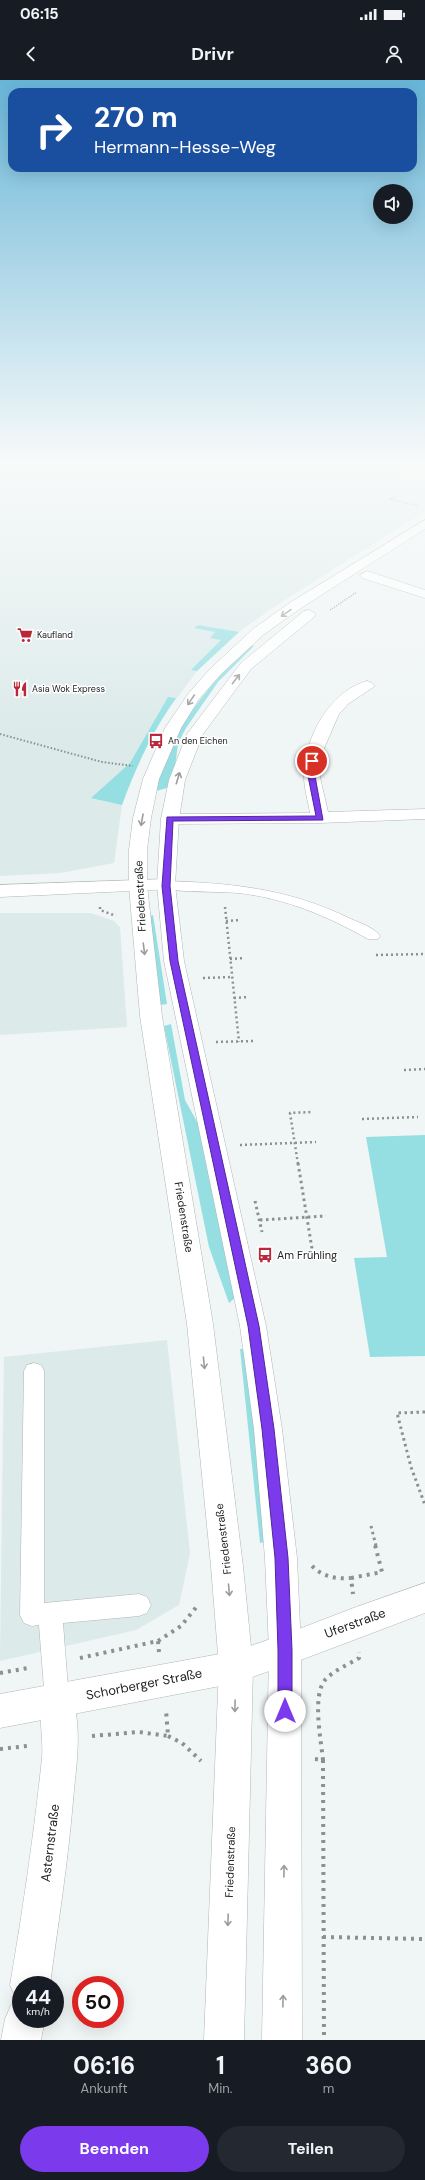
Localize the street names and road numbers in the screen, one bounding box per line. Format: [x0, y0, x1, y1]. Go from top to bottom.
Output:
street label: Friedenstraße [131, 860, 149, 932]
street label: Friedenstraße [172, 1181, 196, 1253]
street label: Friedenstraße [212, 1503, 234, 1575]
street label: Uferstraße [322, 1604, 388, 1642]
street label: Schorberger Straße [84, 1664, 204, 1704]
street label: Asternstraße [37, 1803, 63, 1883]
street label: Friedenstraße [222, 1826, 238, 1898]

